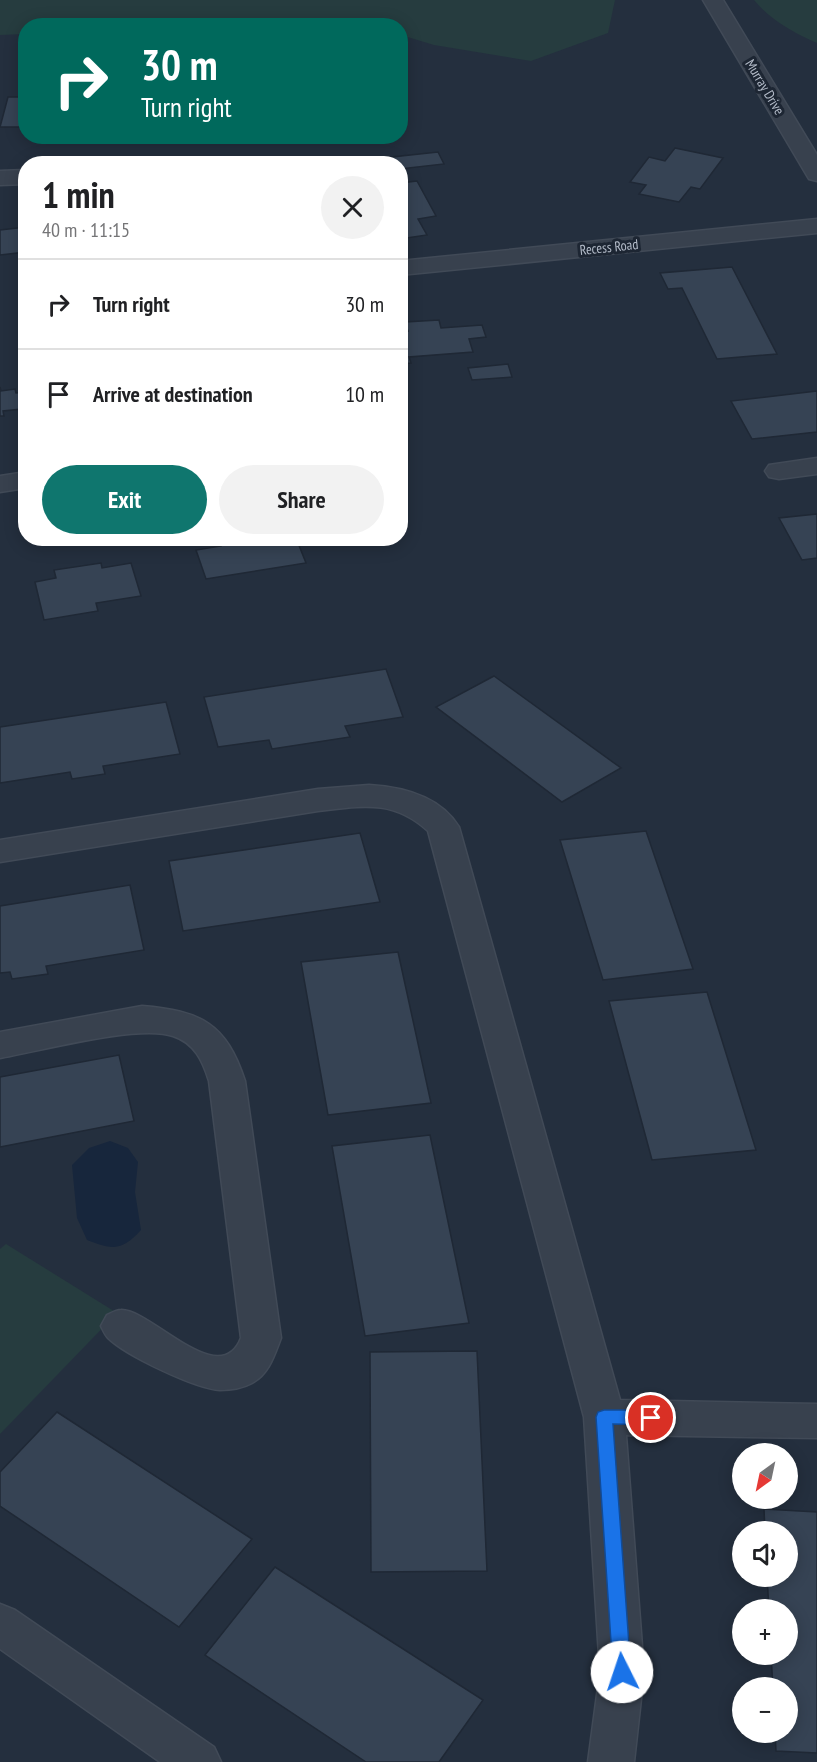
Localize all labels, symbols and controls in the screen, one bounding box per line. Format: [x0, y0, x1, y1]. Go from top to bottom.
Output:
text: 30 m [141, 37, 218, 92]
icon: right [42, 42, 120, 120]
street label: Murray Drive [741, 56, 789, 118]
text: Turn right [141, 90, 232, 124]
text: 1 min [42, 171, 115, 218]
button: close [321, 176, 384, 239]
text: 40 m · 11:15 [42, 217, 130, 243]
street label: Recess Road [579, 235, 639, 259]
icon: right [42, 288, 75, 321]
text: Turn right [93, 290, 170, 318]
text: 30 m [345, 290, 384, 318]
icon: arrive [42, 378, 75, 411]
text: Arrive at destination [93, 380, 253, 408]
text: 10 m [345, 380, 384, 408]
button: Exit [42, 465, 207, 534]
button: Share [219, 465, 384, 534]
pin [625, 1392, 676, 1443]
icon: arrive [634, 1401, 667, 1434]
north arrow [732, 1443, 798, 1509]
map controls [732, 1443, 798, 1743]
button: sound [732, 1521, 798, 1587]
button: + [732, 1599, 798, 1665]
position arrow [590, 1640, 654, 1704]
button: − [732, 1677, 798, 1743]

